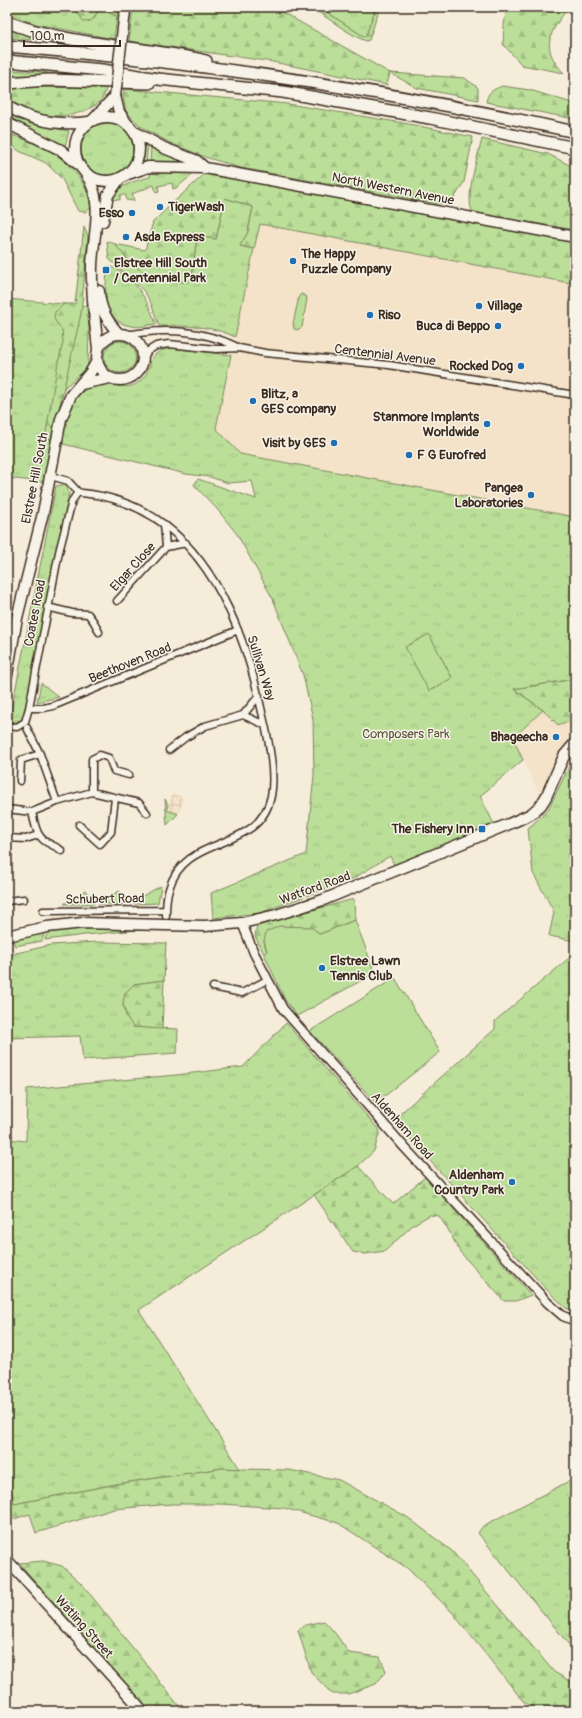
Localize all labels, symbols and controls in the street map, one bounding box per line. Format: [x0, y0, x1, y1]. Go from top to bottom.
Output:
scale bar [24, 22, 120, 48]
text: 100 m [30, 29, 65, 44]
street label: North Western Avenue [330, 169, 456, 209]
place label: TigerWash [167, 199, 224, 215]
marker: TigerWash [155, 202, 165, 212]
place label: Esso [99, 205, 124, 221]
marker: Esso [127, 208, 137, 218]
place label: Asda Express [134, 229, 205, 245]
marker: Asda Express [121, 232, 131, 242]
place label: The Happy Puzzle Company [300, 246, 392, 277]
place label: Elstree Hill South / Centennial Park [114, 255, 207, 286]
marker: The Happy Puzzle Company [288, 256, 298, 266]
marker: Elstree Hill South / Centennial Park [101, 265, 111, 275]
place label: Village [487, 298, 523, 314]
marker: Village [474, 301, 484, 311]
place label: Riso [378, 307, 401, 323]
marker: Riso [365, 310, 375, 320]
place label: Buca di Beppo [416, 318, 490, 334]
marker: Buca di Beppo [493, 321, 503, 331]
street label: Centennial Avenue [334, 341, 437, 369]
place label: Rocked Dog [449, 358, 513, 374]
marker: Rocked Dog [516, 361, 526, 371]
place label: Blitz, a GES company [261, 386, 336, 417]
marker: Blitz, a GES company [248, 396, 258, 406]
place label: Stanmore Implants Worldwide [373, 409, 480, 440]
marker: Stanmore Implants Worldwide [482, 419, 492, 429]
street label: Elstree Hill South [18, 431, 52, 525]
place label: Visit by GES [262, 435, 326, 451]
marker: Visit by GES [329, 438, 339, 448]
place label: F G Eurofred [417, 447, 486, 463]
marker: F G Eurofred [404, 450, 414, 460]
place label: Pangea Laboratories [455, 480, 523, 511]
marker: Pangea Laboratories [526, 490, 536, 500]
street label: Elgar Close [107, 539, 159, 595]
street label: Coates Road [21, 578, 49, 648]
street label: Sullivan Way [243, 633, 279, 703]
street label: Beethoven Road [86, 639, 174, 687]
park label: Composers Park [362, 726, 450, 742]
place label: Bhageecha [490, 729, 548, 745]
marker: Bhageecha [551, 732, 561, 742]
place label: The Fishery Inn [391, 821, 475, 837]
marker: The Fishery Inn [477, 824, 487, 834]
street label: Watford Road [278, 868, 352, 908]
street label: Schubert Road [65, 890, 145, 908]
place label: Elstree Lawn Tennis Club [329, 953, 401, 984]
marker: Elstree Lawn Tennis Club [317, 963, 327, 973]
street label: Aldenham Road [368, 1089, 436, 1163]
place label: Aldenham Country Park [434, 1167, 505, 1198]
marker: Aldenham Country Park [507, 1177, 517, 1187]
street label: Watling Street [52, 1592, 117, 1662]

